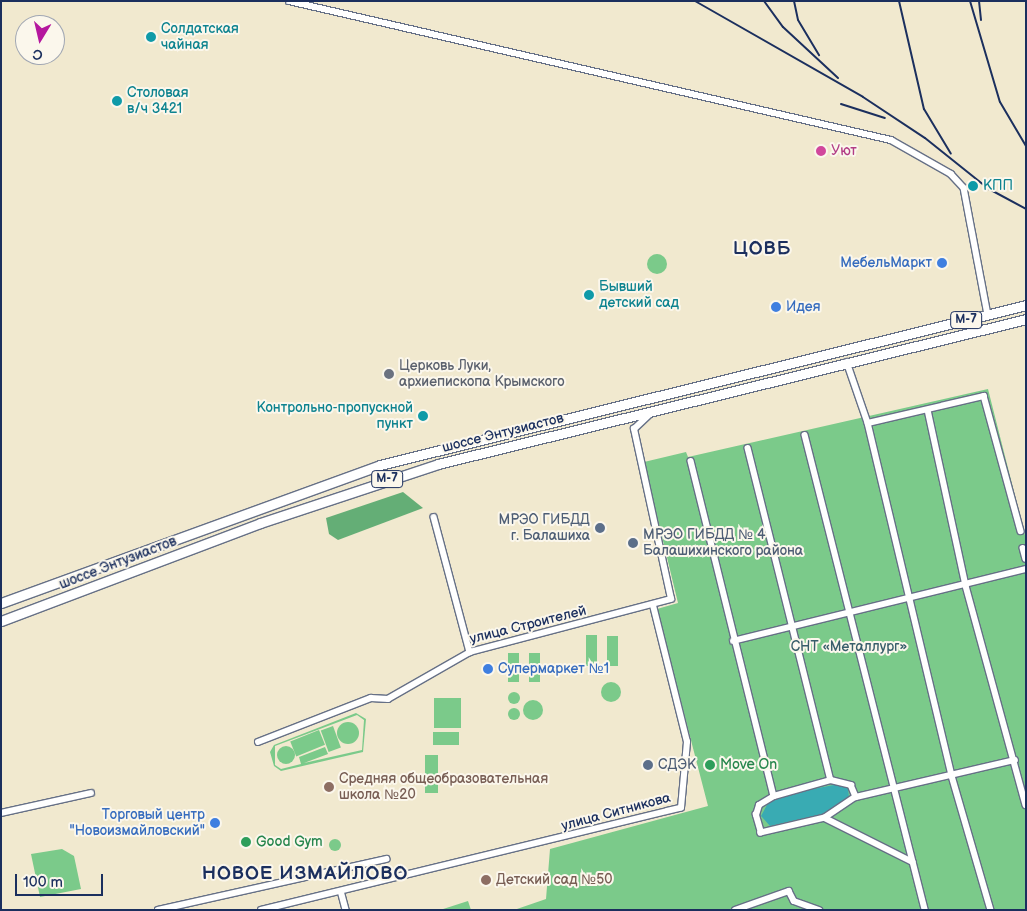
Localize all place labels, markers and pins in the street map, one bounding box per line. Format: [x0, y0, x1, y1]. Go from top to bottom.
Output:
place label: Солдатская чайная [161, 21, 239, 54]
marker: Солдатская чайная [145, 31, 157, 43]
place label: Столовая в/ч 3421 [127, 85, 189, 118]
marker: Столовая в/ч 3421 [111, 95, 123, 107]
place label: Уют [831, 143, 857, 159]
marker: Уют [815, 145, 827, 157]
place label: КПП [983, 178, 1013, 194]
marker: КПП [967, 180, 979, 192]
place label: МебельМаркт [840, 255, 932, 271]
marker: МебельМаркт [936, 257, 948, 269]
place label: Бывший детский сад [599, 279, 679, 312]
marker: Бывший детский сад [583, 289, 595, 301]
place label: Идея [786, 299, 820, 315]
marker: Идея [770, 301, 782, 313]
place label: Церковь Луки, архиепископа Крымского [399, 358, 564, 391]
marker: Церковь Луки, архиепископа Крымского [383, 368, 395, 380]
place label: Контрольно-пропускной пункт [257, 400, 413, 432]
marker: Контрольно-пропускной пункт [417, 410, 429, 422]
place label: МРЭО ГИБДД г. Балашиха [498, 512, 590, 544]
marker: МРЭО ГИБДД г. Балашиха [594, 522, 606, 534]
place label: МРЭО ГИБДД № 4 Балашихинского района [643, 527, 803, 560]
marker: МРЭО ГИБДД № 4 Балашихинского района [627, 537, 639, 549]
place label: Супермаркет №1 [498, 661, 609, 677]
marker: Супермаркет №1 [482, 663, 494, 675]
place label: СДЭК [658, 757, 696, 773]
place label: Move On [720, 757, 777, 773]
marker: СДЭК [642, 759, 654, 771]
marker: Move On [704, 759, 716, 771]
place label: Средняя общеобразовательная школа №20 [339, 771, 548, 804]
marker: Средняя общеобразовательная школа №20 [323, 781, 335, 793]
place label: Торговый центр "Новоизмайловский" [69, 807, 205, 840]
marker: Торговый центр "Новоизмайловский" [209, 817, 221, 829]
place label: Good Gym [256, 834, 323, 850]
marker: Good Gym [240, 836, 252, 848]
place label: Детский сад №50 [496, 872, 613, 888]
marker: Детский сад №50 [480, 874, 492, 886]

